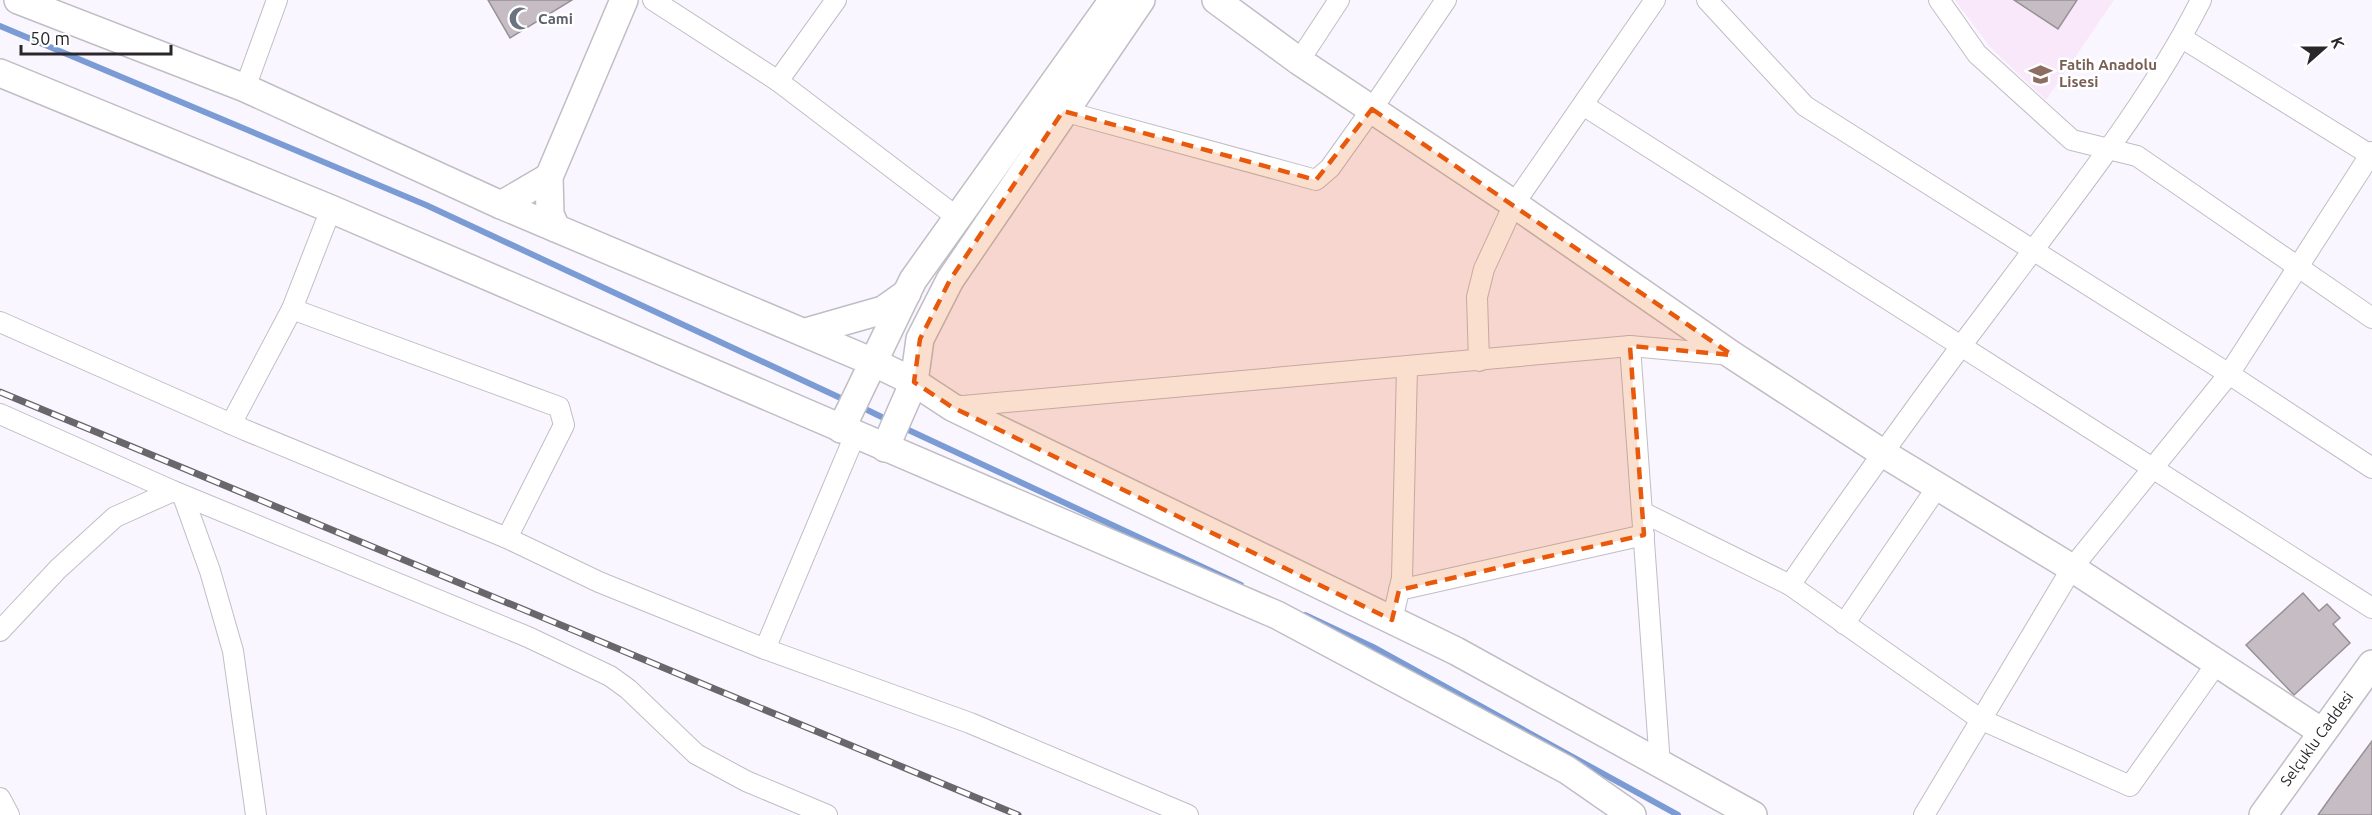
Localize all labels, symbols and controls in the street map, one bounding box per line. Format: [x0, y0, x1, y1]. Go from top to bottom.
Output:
mosque icon: Cami [507, 6, 533, 32]
place label: Cami [538, 10, 573, 27]
scale bar [21, 18, 171, 56]
north arrow [2294, 18, 2354, 78]
text: 50 m [30, 28, 70, 48]
text: K [2328, 34, 2348, 51]
place label: Fatih Anadolu Lisesi [2059, 56, 2157, 90]
school or university icon: Fatih Anadolu Lisesi [2028, 61, 2054, 87]
street label: Selçuklu Caddesi [2277, 688, 2356, 789]

